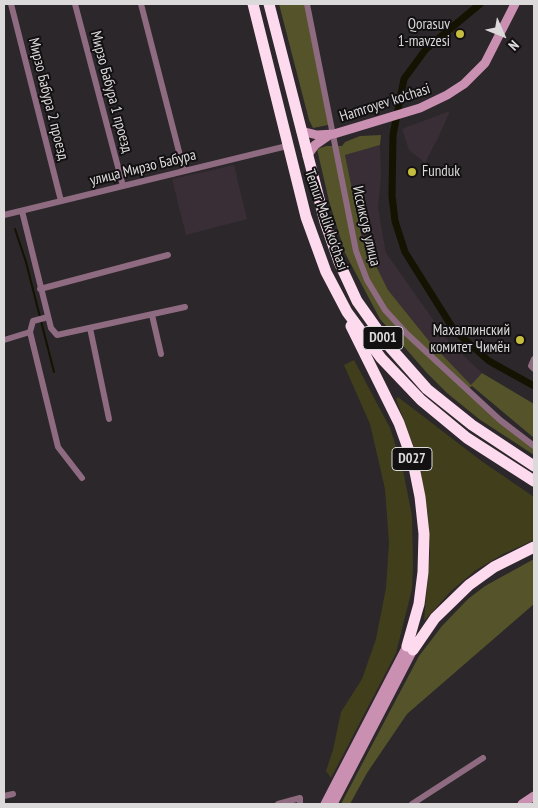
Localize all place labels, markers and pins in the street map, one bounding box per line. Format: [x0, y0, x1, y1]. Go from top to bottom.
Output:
place label: Qorasuv 1-mavzesi [398, 16, 450, 51]
marker: Qorasuv 1-mavzesi [454, 28, 466, 40]
place label: Funduk [422, 163, 460, 181]
marker: Funduk [406, 166, 418, 178]
place label: Махаллинский комитет Чимён [430, 322, 510, 357]
marker: Махаллинский комитет Чимён [514, 334, 526, 346]

